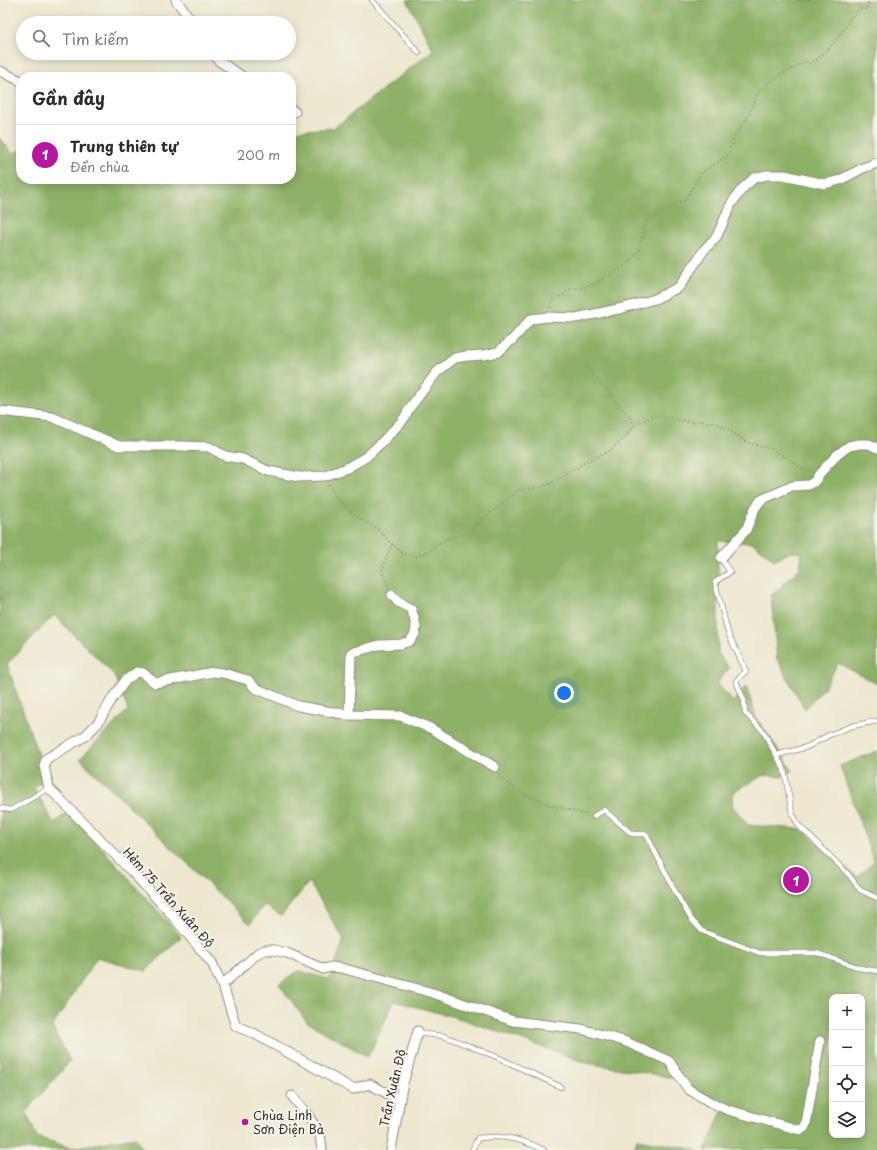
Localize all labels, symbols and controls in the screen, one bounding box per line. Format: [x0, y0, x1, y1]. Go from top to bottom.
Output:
search box [16, 16, 296, 60]
icon: search [30, 27, 52, 49]
text: Tìm kiếm [62, 27, 129, 50]
text: Gần đây [32, 85, 105, 111]
text: Trung thiên tự [70, 134, 178, 157]
text: 1 [42, 145, 48, 164]
text: 200 m [237, 145, 280, 164]
text: Đền chùa [70, 157, 129, 176]
your location [554, 683, 574, 703]
street label: Hẻm 75 Trần Xuân Độ [119, 843, 219, 951]
pin: 1 [783, 865, 809, 895]
map controls [829, 994, 865, 1138]
button: + [829, 994, 865, 1030]
button: − [829, 1030, 865, 1066]
street label: Trần Xuân Độ [374, 1047, 410, 1129]
button: locate [829, 1066, 865, 1102]
button: layers [829, 1102, 865, 1138]
place label: Chùa Linh Sơn Điện Bà [253, 1106, 325, 1138]
marker: Chùa Linh Sơn Điện Bà [240, 1117, 250, 1127]

